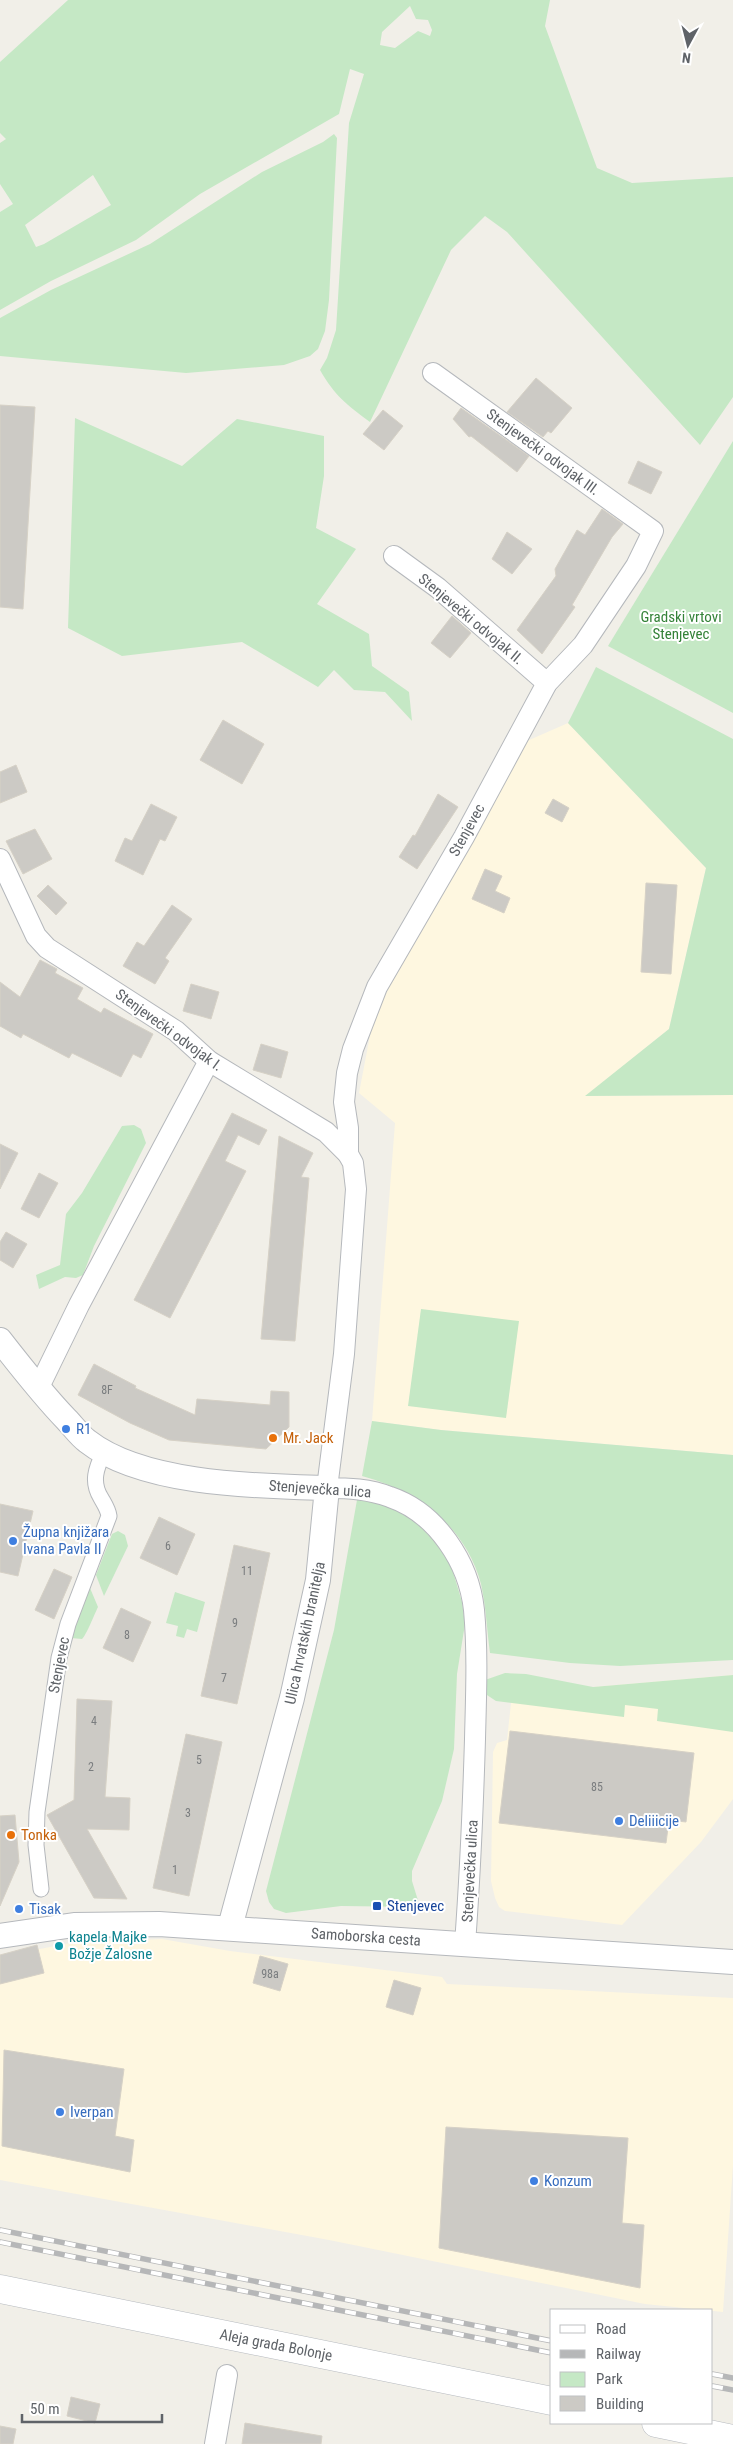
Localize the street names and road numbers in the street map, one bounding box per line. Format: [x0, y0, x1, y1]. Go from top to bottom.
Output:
street label: Stenjevečki odvojak III. [483, 405, 603, 499]
street label: Stenjevečki odvojak II. [415, 570, 527, 668]
street label: Stenjevec [445, 801, 489, 859]
street label: Stenjevečki odvojak I. [112, 985, 226, 1075]
street label: Stenjevečka ulica [268, 1476, 372, 1502]
street label: Ulica hrvatskih branitelja [281, 1560, 329, 1706]
street label: Stenjevec [45, 1635, 73, 1695]
street label: Stenjevečka ulica [458, 1819, 482, 1923]
street label: Samoborska cesta [311, 1924, 421, 1950]
street label: Aleja grada Bolonje [218, 2325, 334, 2365]

